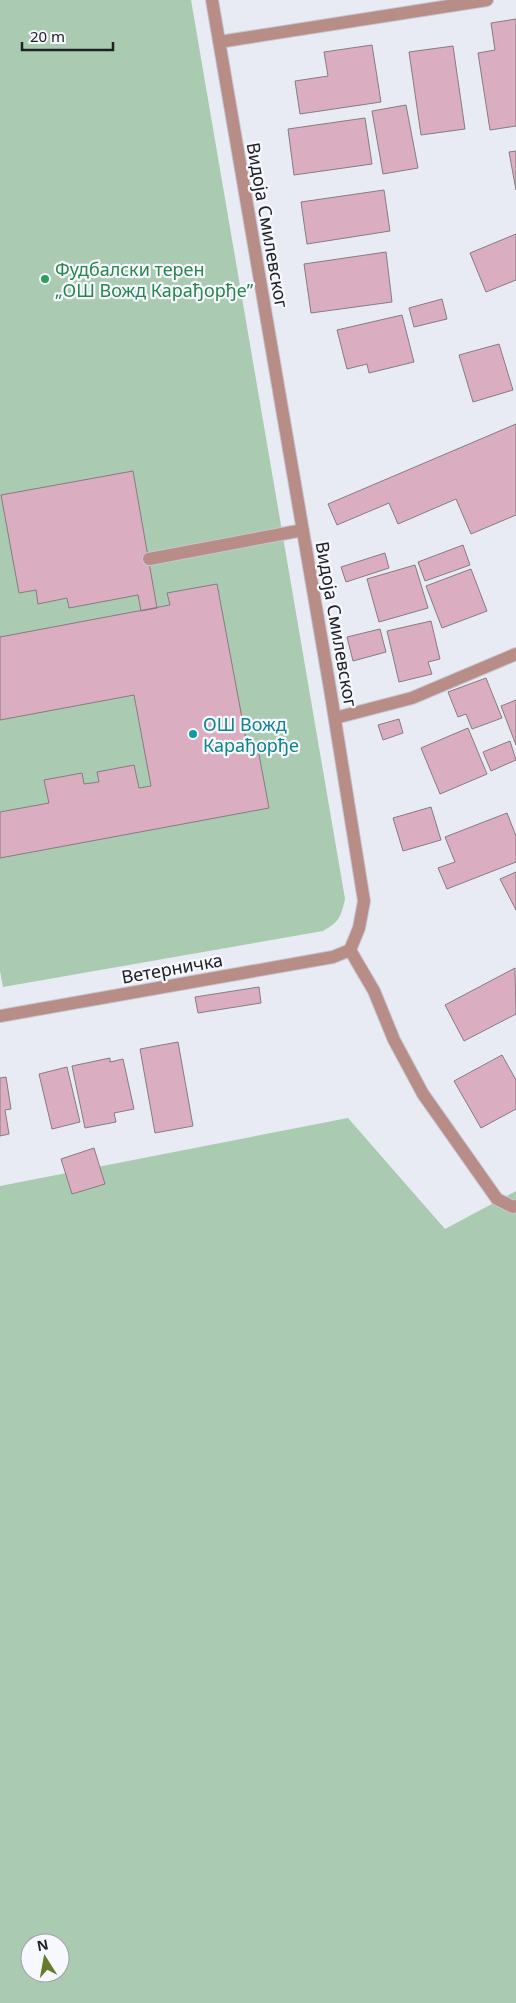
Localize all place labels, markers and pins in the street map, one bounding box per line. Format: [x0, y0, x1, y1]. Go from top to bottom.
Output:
place label: Фудбалски терен „ОШ Вожд Карађорђе” [55, 257, 254, 302]
marker: Фудбалски терен „ОШ Вожд Карађорђе” [39, 273, 51, 285]
place label: ОШ Вожд Карађорђе [203, 712, 299, 757]
marker: ОШ Вожд Карађорђе [187, 728, 199, 740]

